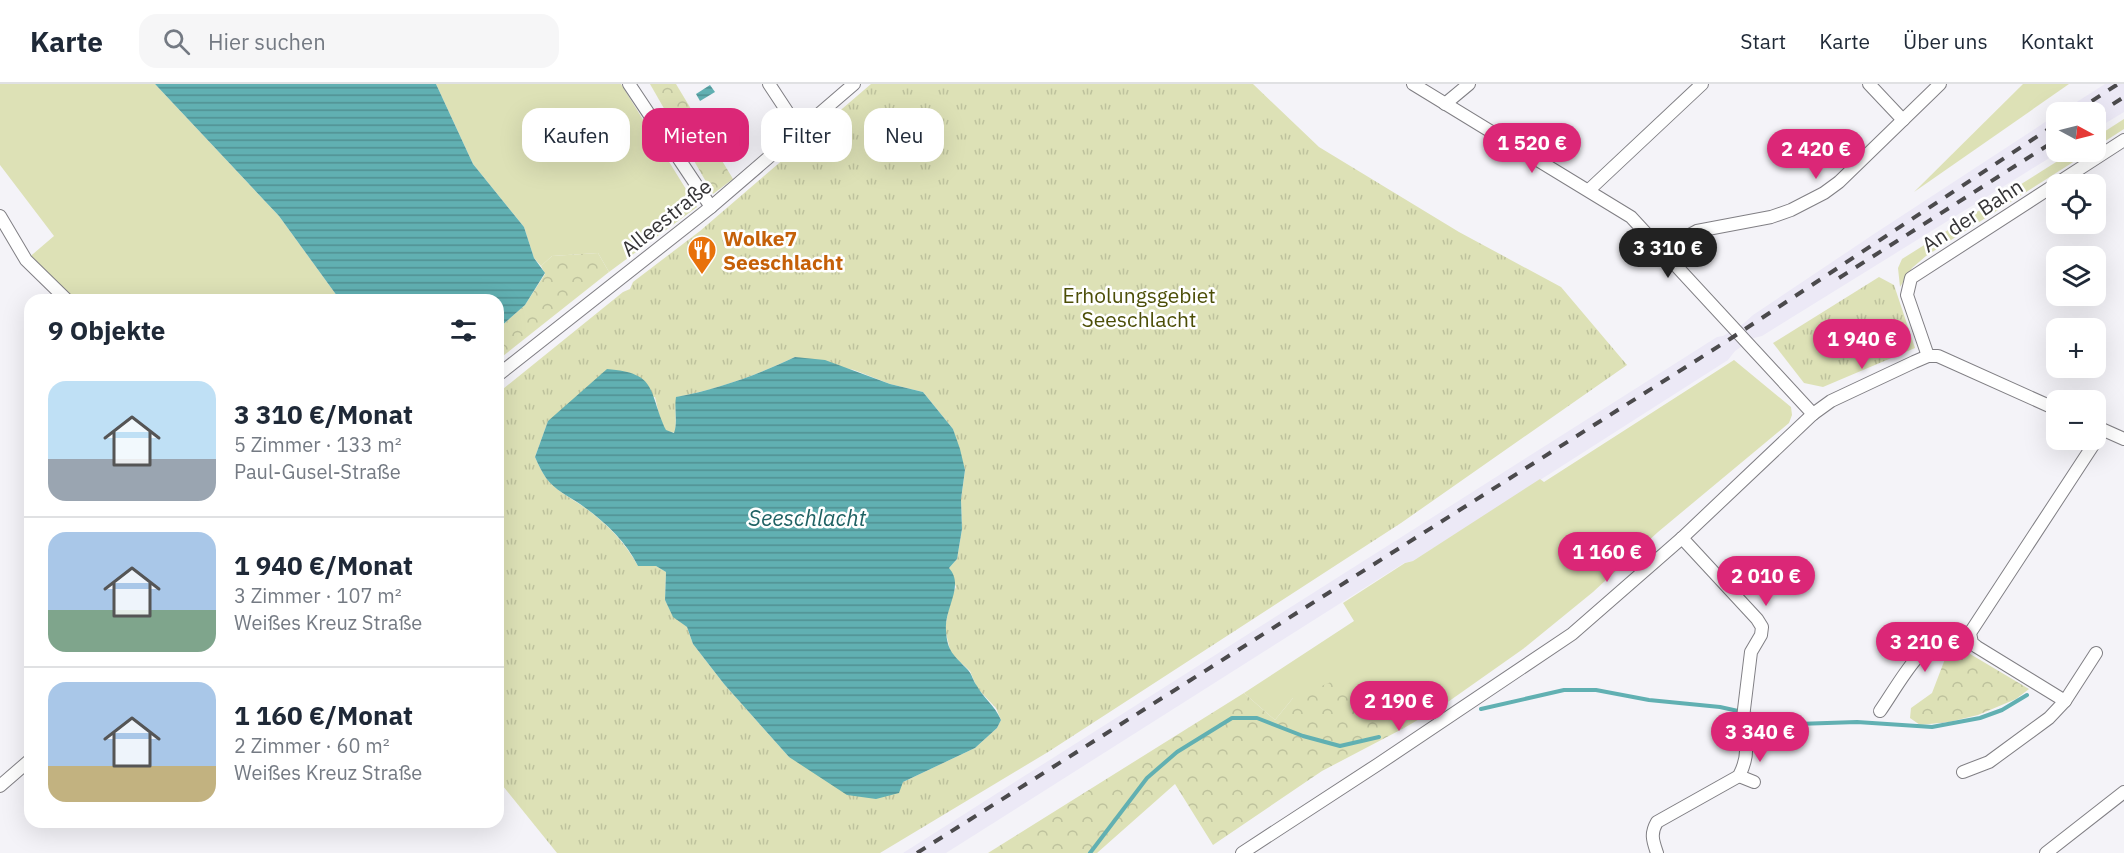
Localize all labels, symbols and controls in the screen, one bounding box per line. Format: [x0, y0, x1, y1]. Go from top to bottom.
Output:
search box [139, 14, 559, 68]
text: Karte [30, 23, 103, 60]
icon: search [160, 25, 193, 58]
text: Hier suchen [208, 27, 326, 56]
text: Start [1740, 27, 1786, 55]
text: Karte [1819, 27, 1870, 55]
text: Über uns [1903, 27, 1988, 55]
text: Kontakt [2021, 27, 2094, 55]
north arrow [2046, 102, 2106, 162]
map controls [2046, 102, 2106, 450]
chip: Kaufen [522, 108, 630, 162]
chip: Mieten [642, 108, 749, 162]
chip: Filter [761, 108, 852, 162]
chip: Neu [864, 108, 944, 162]
pin: 1 520 € [1477, 123, 1587, 174]
text: 1 520 € [1497, 129, 1567, 156]
pin: 2 420 € [1761, 129, 1871, 180]
text: 2 420 € [1781, 135, 1851, 162]
street label: Alleestraße [615, 172, 717, 262]
street label: An der Bahn [1916, 172, 2028, 258]
button: locate [2046, 174, 2106, 234]
place label: Wolke7 Seeschlacht [723, 224, 843, 276]
pin: 3 310 € [1613, 228, 1723, 279]
restaurant icon: Wolke7 Seeschlacht [686, 234, 718, 276]
text: 3 310 € [1633, 234, 1703, 261]
button: layers [2046, 246, 2106, 306]
park label: Erholungsgebiet Seeschlacht [1062, 281, 1216, 333]
text: 9 Objekte [48, 313, 165, 347]
icon: filters [447, 314, 480, 347]
button: + [2046, 318, 2106, 378]
pin: 1 940 € [1807, 319, 1917, 370]
text: 1 940 € [1827, 325, 1897, 352]
button: − [2046, 390, 2106, 450]
text: 3 310 €/Monat [234, 397, 413, 431]
icon: home [96, 405, 168, 477]
text: 5 Zimmer · 133 m² [234, 431, 402, 458]
text: Paul-Gusel-Straße [234, 458, 401, 485]
water label: Seeschlacht [748, 503, 867, 532]
pin: 1 160 € [1552, 532, 1662, 583]
text: 1 160 € [1572, 538, 1642, 565]
text: 1 940 €/Monat [234, 548, 413, 582]
icon: home [96, 556, 168, 628]
pin: 2 010 € [1711, 556, 1821, 607]
text: 2 010 € [1731, 562, 1801, 589]
text: 3 Zimmer · 107 m² [234, 582, 402, 609]
text: Weißes Kreuz Straße [234, 609, 422, 636]
pin: 3 210 € [1870, 622, 1980, 673]
text: 3 210 € [1890, 628, 1960, 655]
pin: 2 190 € [1344, 681, 1454, 732]
text: 2 190 € [1364, 687, 1434, 714]
text: 1 160 €/Monat [234, 698, 413, 732]
icon: home [96, 706, 168, 778]
pin: 3 340 € [1705, 712, 1815, 763]
text: 3 340 € [1725, 718, 1795, 745]
text: 2 Zimmer · 60 m² [234, 732, 390, 759]
text: Weißes Kreuz Straße [234, 759, 422, 786]

